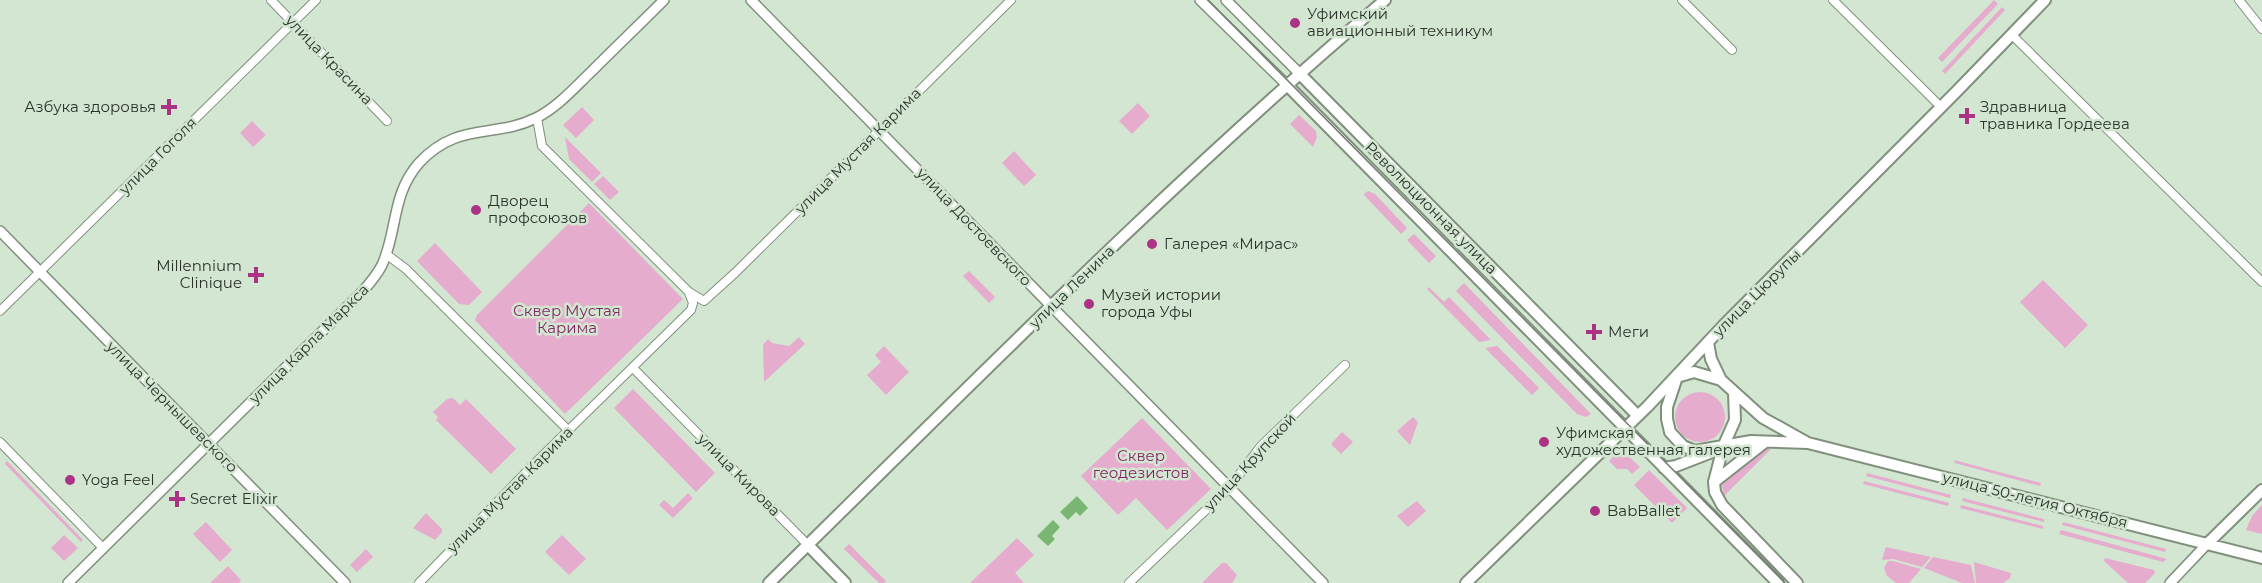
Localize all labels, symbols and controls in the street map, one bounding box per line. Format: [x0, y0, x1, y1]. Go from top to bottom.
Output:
place label: Уфимский авиационный техникум [1307, 4, 1493, 40]
street label: улица Красина [281, 10, 377, 109]
marker: Уфимский авиационный техникум [1288, 16, 1302, 30]
street label: улица Мустая Карима [790, 84, 925, 218]
place label: Азбука здоровья [24, 97, 156, 116]
place label: Здравница травника Гордеева [1980, 97, 2130, 133]
marker: Азбука здоровья [160, 98, 178, 116]
marker: Здравница травника Гордеева [1958, 107, 1976, 125]
street label: улица Гоголя [114, 113, 200, 199]
street label: Революционная улица [1361, 137, 1502, 278]
street label: улица Достоевского [912, 163, 1036, 290]
place label: Дворец профсоюзов [488, 191, 587, 227]
marker: Дворец профсоюзов [469, 203, 483, 217]
place label: Галерея «Мирас» [1164, 234, 1299, 253]
marker: Галерея «Мирас» [1145, 237, 1159, 251]
street label: улица Ленина [1024, 241, 1118, 333]
street label: улица Цюрупы [1708, 245, 1805, 341]
place label: Millennium Clinique [156, 256, 242, 292]
marker: Millennium Clinique [247, 266, 265, 284]
street label: улица Карла Маркса [244, 280, 372, 408]
place label: Музей истории города Уфы [1101, 285, 1221, 321]
marker: Музей истории города Уфы [1082, 297, 1096, 311]
park label: Сквер Мустая Карима [513, 301, 621, 337]
place label: Меги [1608, 322, 1649, 341]
marker: Меги [1585, 323, 1603, 341]
street label: улица Чернышевского [102, 336, 242, 476]
street label: улица Крупской [1199, 409, 1300, 515]
street label: улица Мустая Карима [442, 423, 577, 557]
place label: Уфимская художественная галерея [1556, 423, 1751, 459]
street label: улица Кирова [693, 429, 785, 520]
marker: Уфимская художественная галерея [1537, 435, 1551, 449]
park label: Сквер геодезистов [1093, 446, 1189, 482]
street label: улица 50-летия Октября [1940, 467, 2130, 532]
place label: Yoga Feel [82, 470, 154, 489]
marker: Yoga Feel [63, 473, 77, 487]
place label: Secret Elixir [190, 489, 278, 508]
marker: Secret Elixir [168, 490, 186, 508]
place label: BabBallet [1607, 501, 1681, 520]
marker: BabBallet [1588, 504, 1602, 518]

